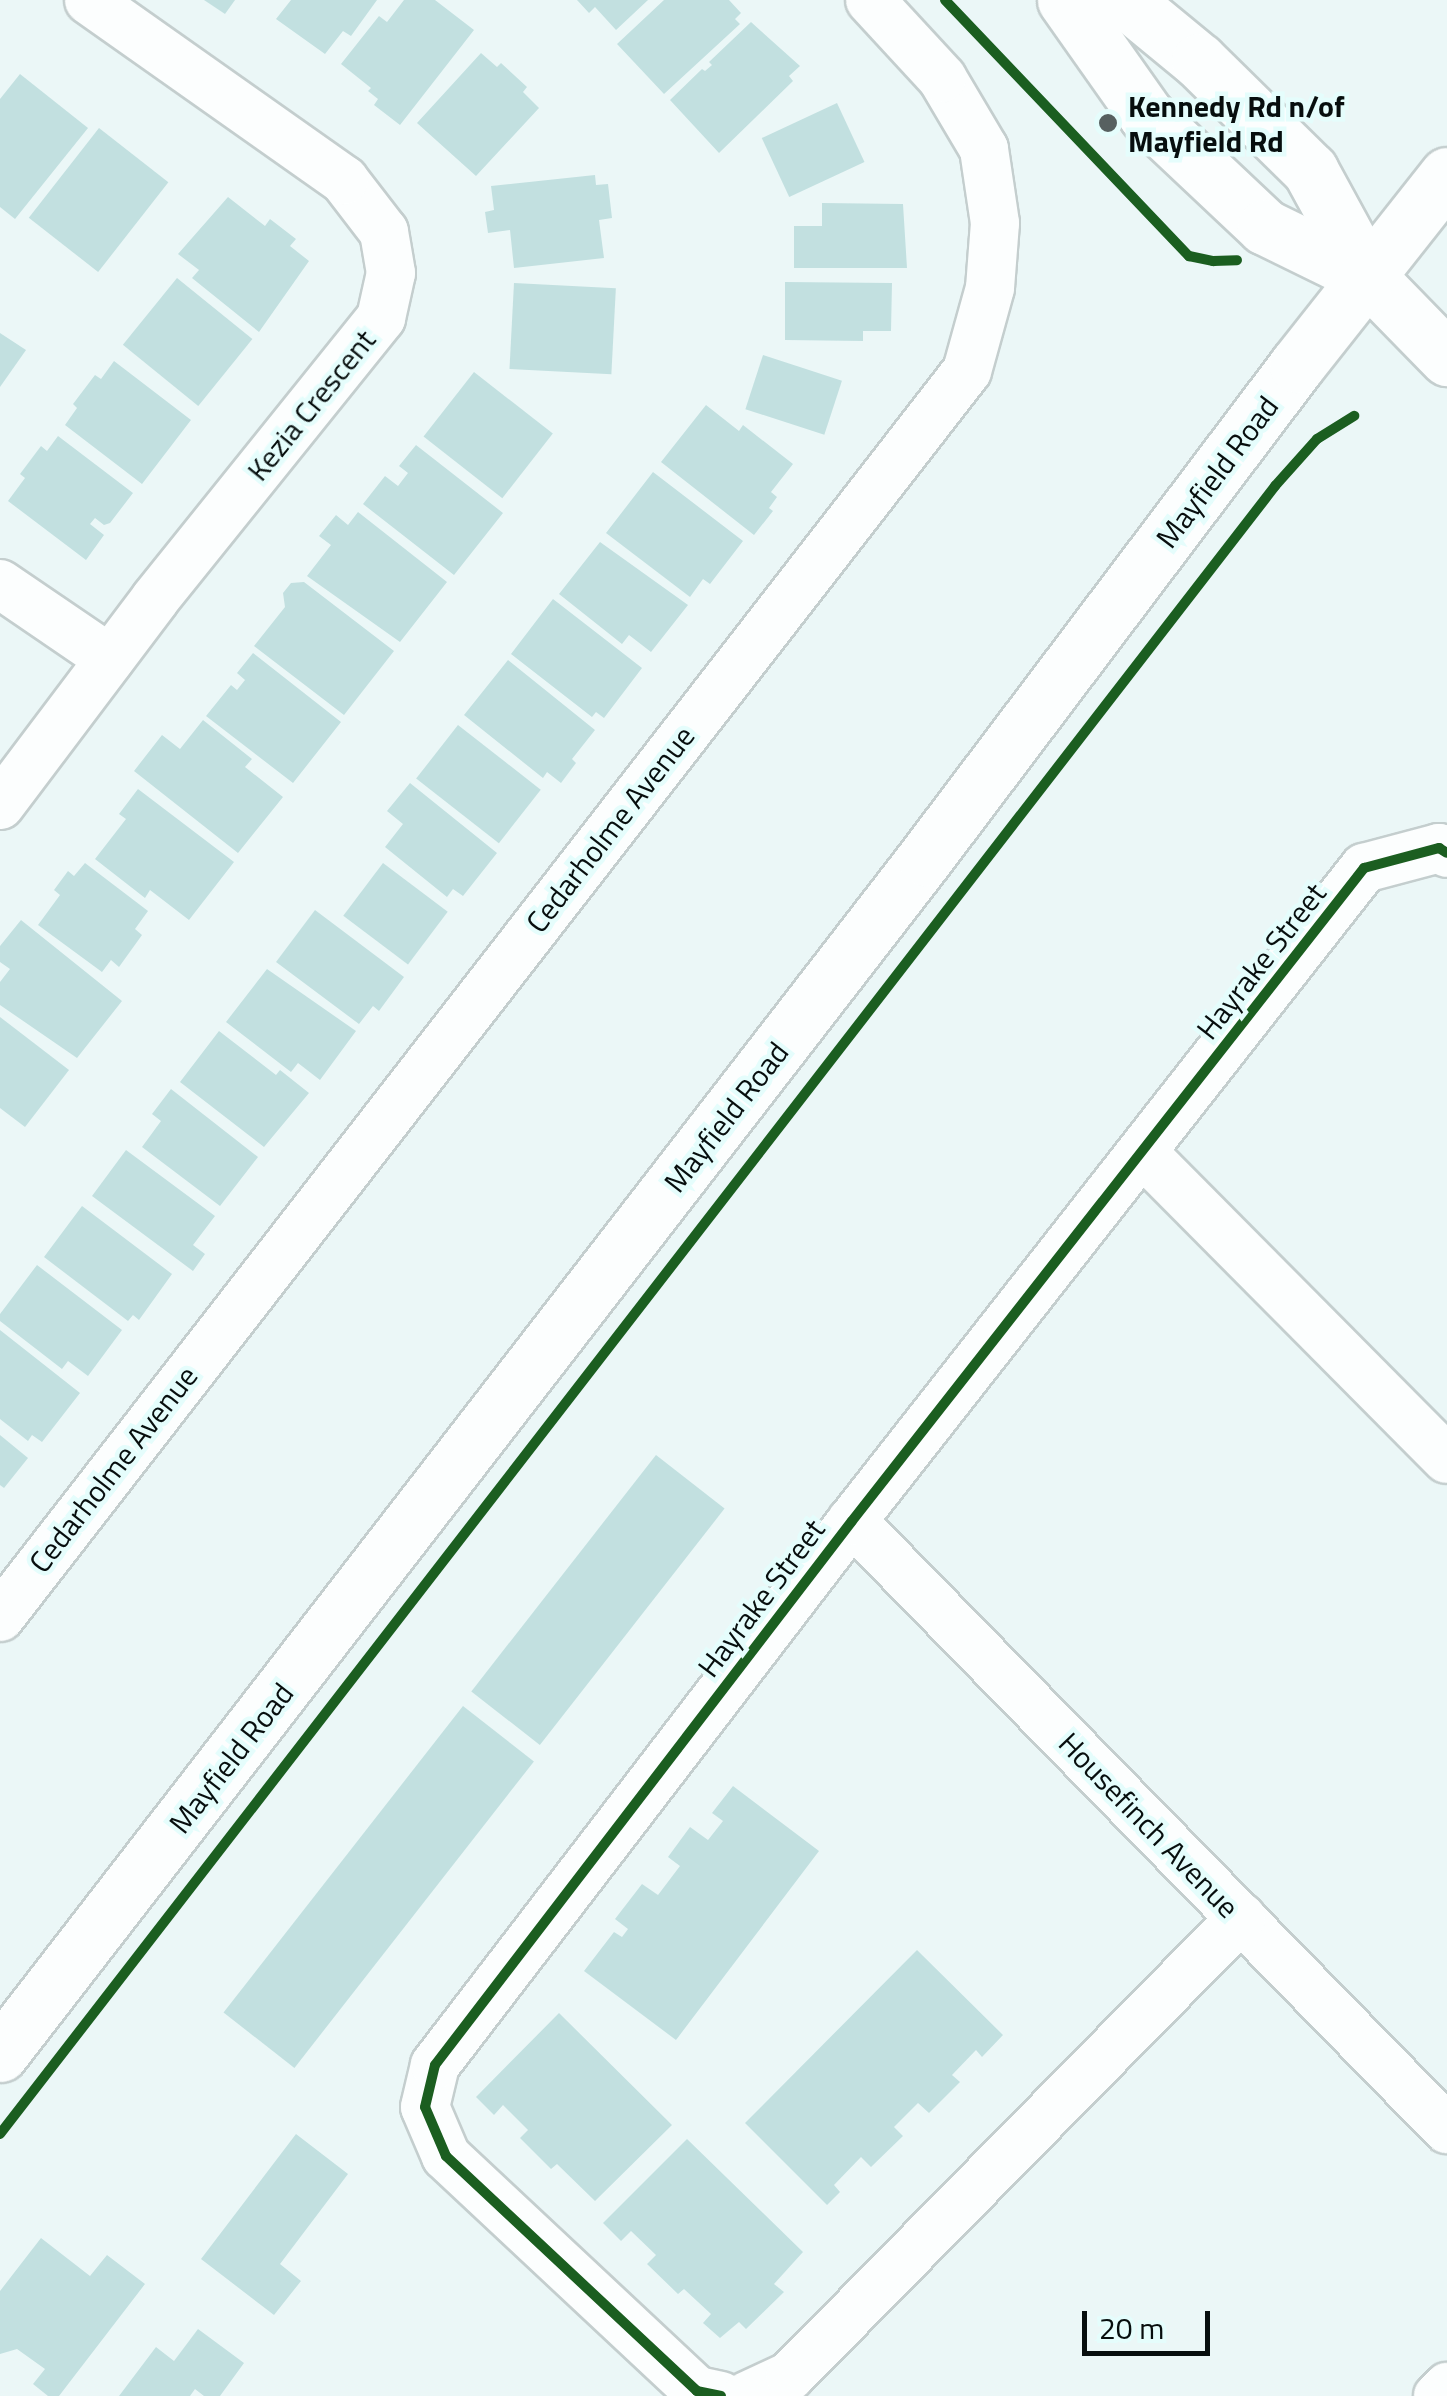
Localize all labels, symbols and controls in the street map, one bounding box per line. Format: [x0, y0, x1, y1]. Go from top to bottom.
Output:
place label: Kennedy Rd n/of Mayfield Rd [1128, 88, 1345, 158]
marker: Kennedy Rd n/of Mayfield Rd [1097, 112, 1119, 134]
street label: Kezia Crescent [239, 322, 383, 488]
street label: Mayfield Road [1148, 389, 1286, 555]
street label: Cedarholme Avenue [518, 719, 702, 939]
street label: Hayrake Street [1189, 876, 1333, 1046]
street label: Mayfield Road [656, 1035, 796, 1199]
street label: Cedarholme Avenue [21, 1359, 205, 1579]
street label: Hayrake Street [690, 1512, 832, 1684]
street label: Mayfield Road [161, 1676, 301, 1840]
street label: Housefinch Avenue [1052, 1725, 1246, 1925]
scale bar [1087, 2291, 1214, 2353]
text: 20 m [1099, 2305, 1164, 2351]

